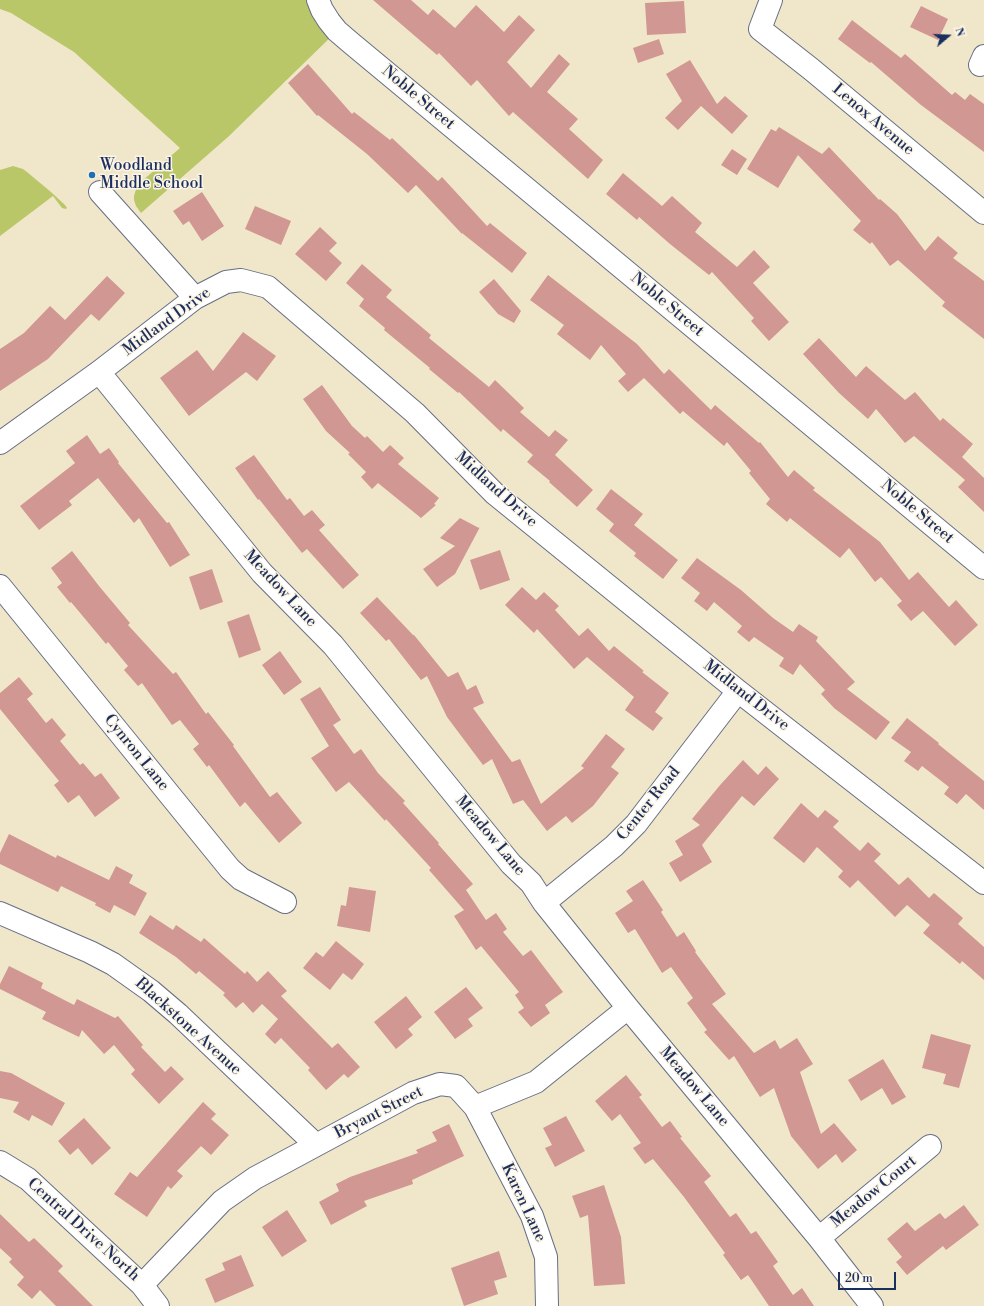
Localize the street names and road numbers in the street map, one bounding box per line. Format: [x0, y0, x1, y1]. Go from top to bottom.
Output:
street label: Noble Street [378, 62, 458, 134]
street label: Lenox Avenue [828, 80, 918, 160]
street label: Noble Street [627, 269, 707, 341]
street label: Midland Drive [119, 284, 215, 360]
street label: Midland Drive [451, 448, 541, 532]
street label: Noble Street [877, 476, 957, 548]
street label: Meadow Lane [239, 546, 321, 632]
street label: Midland Drive [699, 656, 793, 736]
street label: Cynron Lane [99, 711, 173, 795]
street label: Center Road [613, 763, 685, 845]
street label: Meadow Lane [451, 792, 529, 880]
street label: Blackstone Avenue [131, 974, 245, 1080]
street label: Meadow Lane [655, 1043, 733, 1131]
street label: Bryant Street [332, 1083, 426, 1143]
street label: Meadow Court [827, 1152, 921, 1232]
street label: Karen Lane [496, 1161, 550, 1245]
street label: Central Drive North [23, 1174, 143, 1286]

